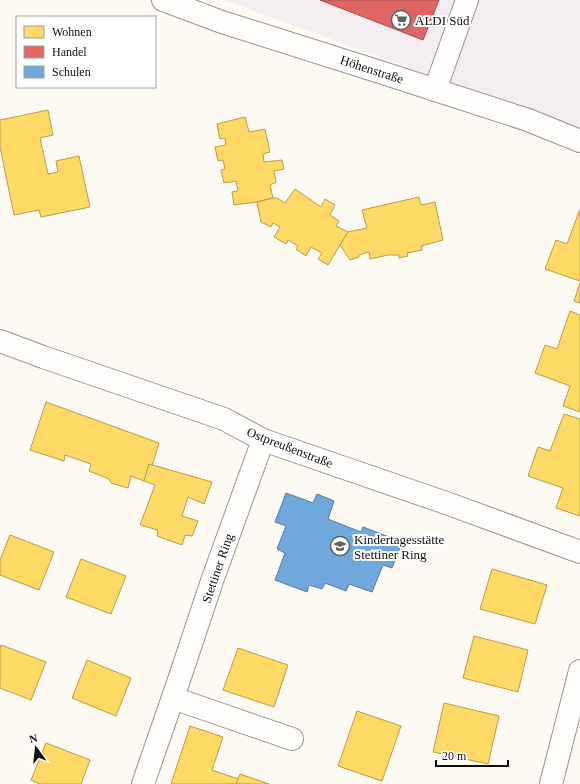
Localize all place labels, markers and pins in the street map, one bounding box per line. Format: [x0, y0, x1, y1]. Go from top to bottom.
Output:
supermarket icon: ALDI Süd [390, 9, 412, 31]
place label: ALDI Süd [415, 13, 470, 28]
place label: Kindertagesstätte Stettiner Ring [354, 532, 444, 562]
school or university icon: Kindertagesstätte Stettiner Ring [329, 535, 351, 557]

